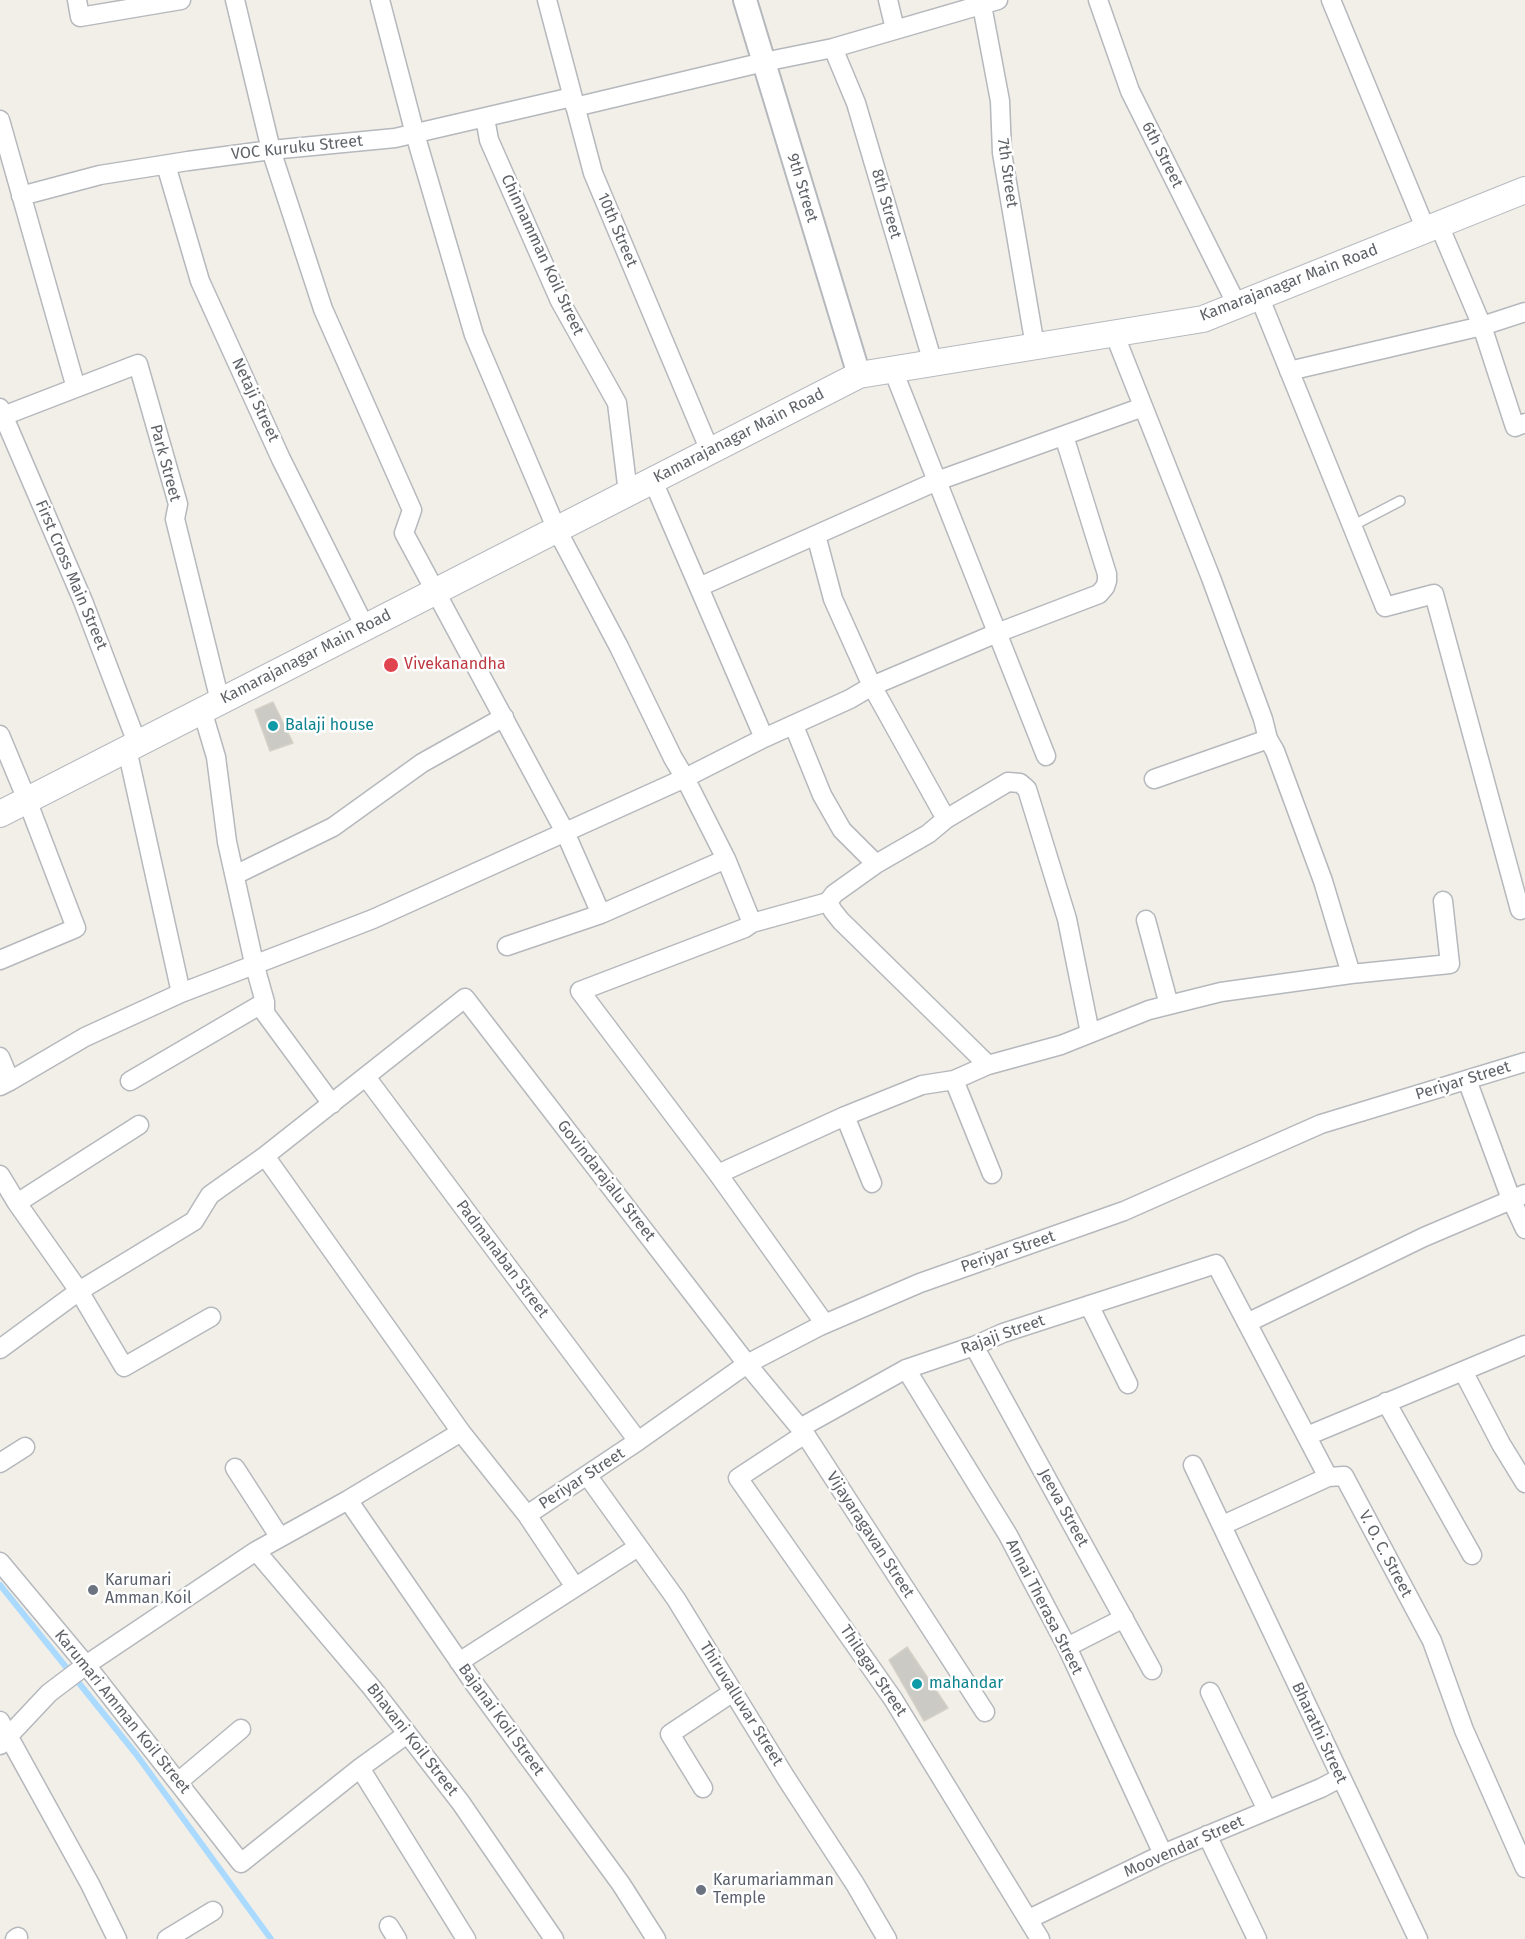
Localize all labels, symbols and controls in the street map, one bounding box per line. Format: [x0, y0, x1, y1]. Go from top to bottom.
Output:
street label: 6th Street [1137, 119, 1187, 191]
street label: VOC Kuruku Street [230, 132, 364, 164]
street label: 7th Street [993, 137, 1021, 209]
street label: 9th Street [782, 151, 822, 225]
street label: 8th Street [867, 167, 905, 241]
street label: Chinnamman Koil Street [496, 172, 588, 338]
street label: 10th Street [593, 190, 641, 270]
street label: Kamarajanagar Main Road [1197, 240, 1381, 326]
street label: Netaji Street [227, 355, 283, 445]
street label: Kamarajanagar Main Road [650, 385, 828, 487]
street label: Park Street [145, 422, 185, 504]
street label: First Cross Main Street [31, 497, 111, 653]
street label: Kamarajanagar Main Road [217, 606, 395, 708]
place label: Vivekanandha [404, 655, 506, 675]
marker: Vivekanandha [382, 656, 400, 674]
place label: Balaji house [285, 716, 374, 736]
marker: Balaji house [266, 719, 280, 733]
street label: Periyar Street [1413, 1057, 1513, 1105]
street label: Govindarajalu Street [553, 1117, 659, 1245]
street label: Padmanaban Street [452, 1196, 552, 1322]
street label: Periyar Street [958, 1227, 1058, 1277]
street label: Rajaji Street [958, 1311, 1048, 1359]
street label: Periyar Street [536, 1444, 628, 1514]
street label: Jeeva Street [1034, 1466, 1092, 1550]
street label: Vijayaragavan Street [822, 1468, 918, 1602]
street label: V. O. C. Street [1354, 1507, 1416, 1601]
street label: Annai Therasa Street [1001, 1536, 1087, 1678]
place label: Karumari Amman Koil [105, 1571, 192, 1609]
marker: Karumari Amman Koil [86, 1583, 100, 1597]
street label: Thilagar Street [835, 1622, 911, 1720]
street label: Karumari Amman Koil Street [50, 1626, 194, 1798]
street label: Thiruvalluvar Street [695, 1638, 787, 1770]
street label: Bajanai Koil Street [454, 1660, 548, 1780]
place label: mahandar [929, 1674, 1003, 1694]
marker: mahandar [910, 1677, 924, 1691]
street label: Bharathi Street [1287, 1679, 1351, 1787]
street label: Bhavani Koil Street [362, 1680, 462, 1800]
street label: Moovendar Street [1121, 1812, 1247, 1882]
place label: Karumariamman Temple [713, 1871, 834, 1909]
marker: Karumariamman Temple [694, 1883, 708, 1897]

